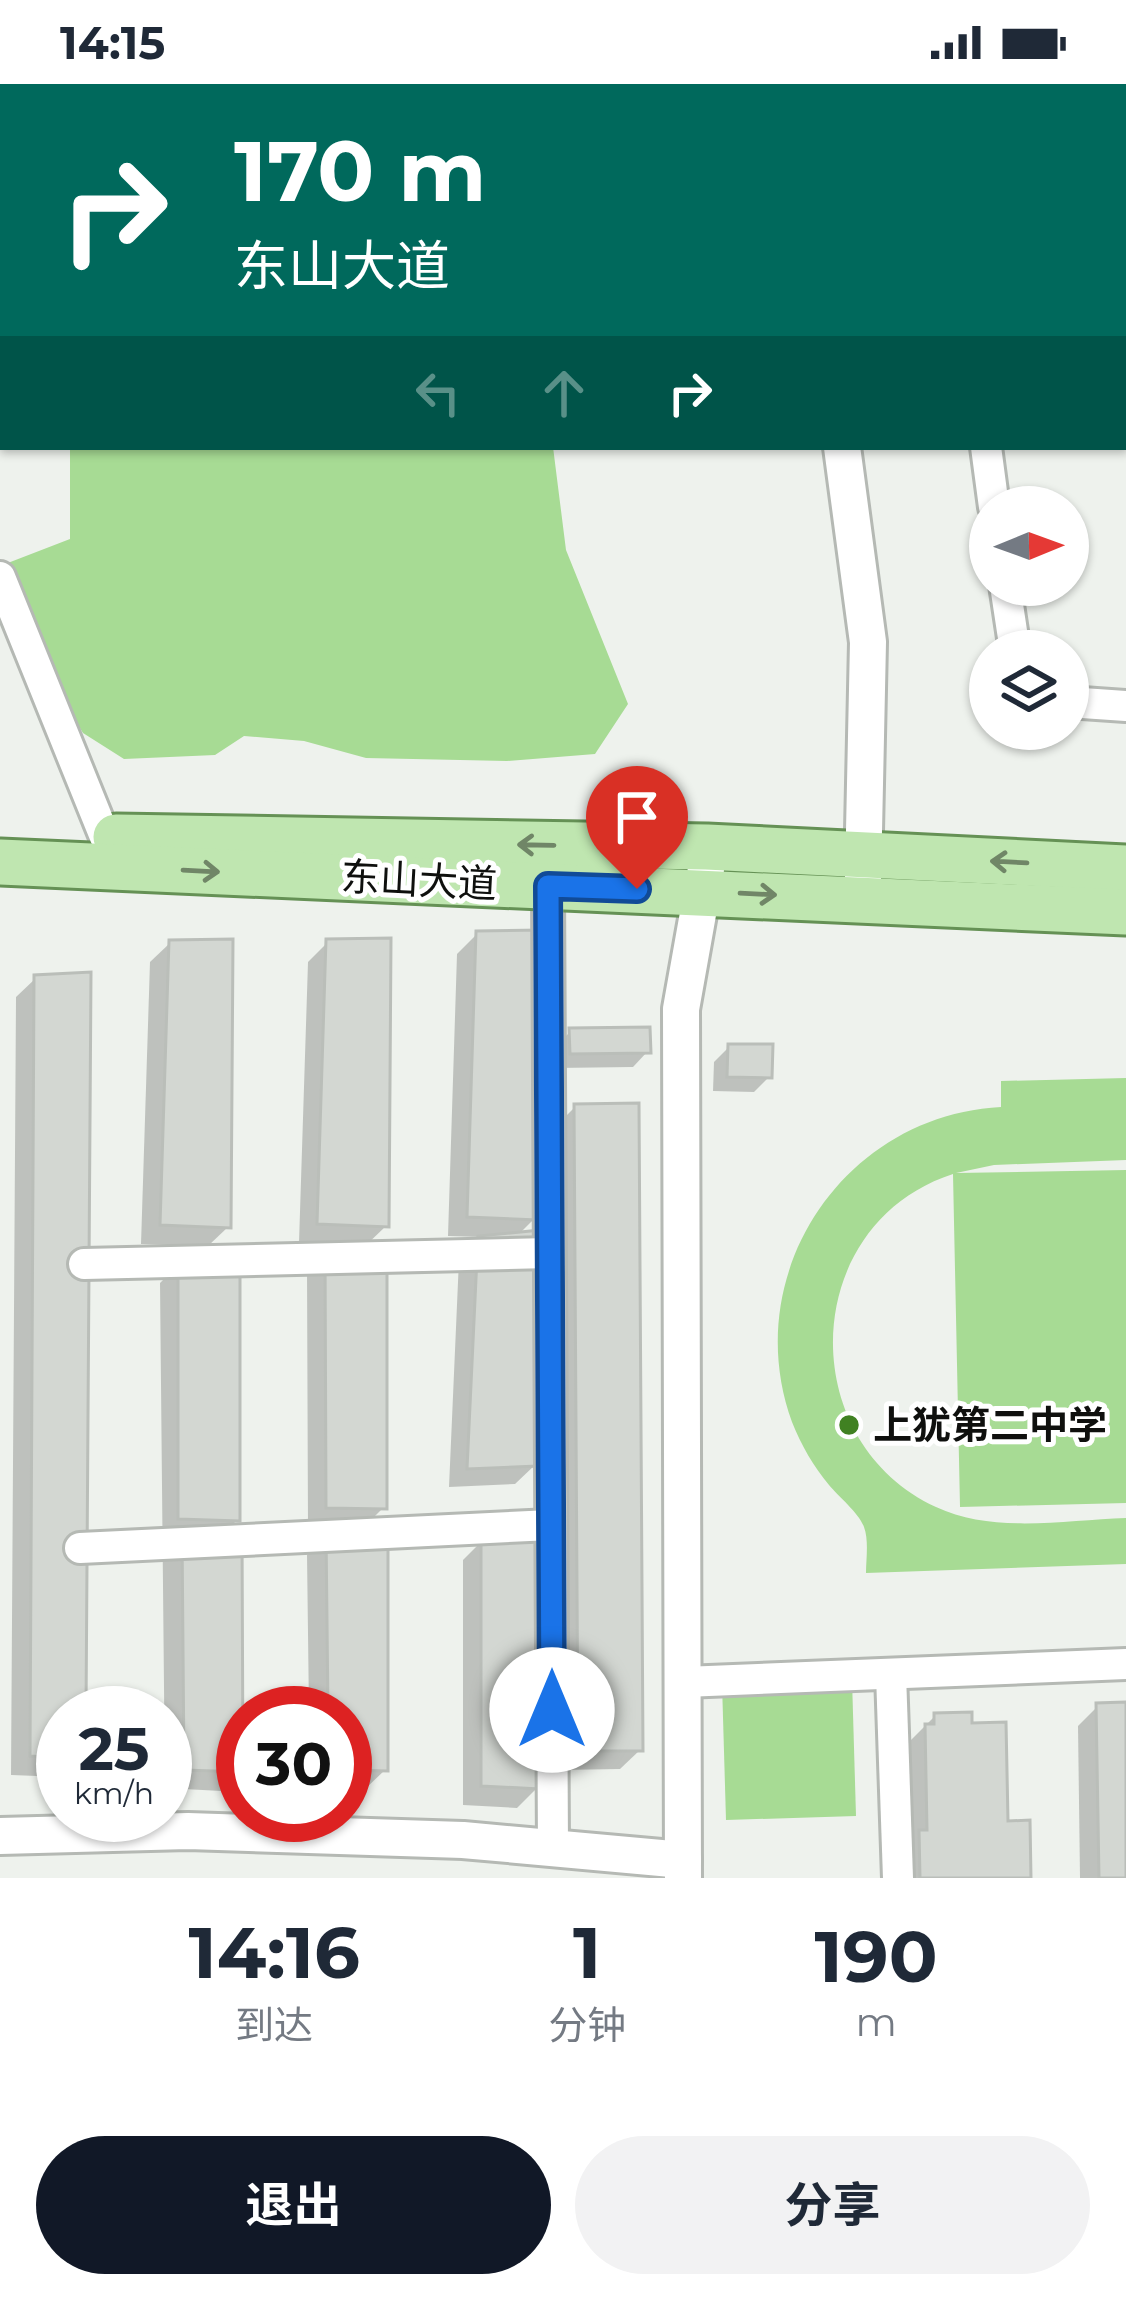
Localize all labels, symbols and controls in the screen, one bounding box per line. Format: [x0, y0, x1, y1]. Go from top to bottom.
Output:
text: 14:15 [60, 15, 165, 70]
text: 170 m [234, 120, 486, 222]
icon: right [36, 132, 192, 288]
text: 东山大道 [234, 233, 450, 299]
icon: left [405, 360, 471, 426]
icon: ahead [531, 360, 597, 426]
icon: right [657, 360, 723, 426]
north arrow [969, 486, 1089, 606]
map controls [969, 486, 1089, 750]
button: layers [969, 630, 1089, 750]
pin [586, 766, 688, 889]
icon: arrive [604, 784, 670, 850]
one-way arrow [517, 833, 556, 856]
one-way arrow [990, 850, 1029, 873]
street label: 东山大道 [340, 852, 498, 908]
one-way arrow [181, 860, 220, 883]
one-way arrow [738, 883, 777, 906]
place label: 上犹第二中学 [873, 1401, 1107, 1449]
marker: 上犹第二中学 [836, 1412, 862, 1438]
position arrow [489, 1647, 615, 1773]
speed limit sign: 30 [216, 1686, 372, 1842]
text: 25 [78, 1712, 150, 1785]
text: km/h [74, 1775, 154, 1812]
text: 14:16 [188, 1908, 360, 1996]
text: 1 [573, 1908, 601, 1996]
text: 190 [815, 1912, 938, 2000]
text: m [855, 1998, 897, 2046]
text: 到达 [235, 2001, 313, 2049]
text: 分钟 [548, 2001, 626, 2049]
button: 退出 [36, 2136, 551, 2274]
button: 分享 [575, 2136, 1090, 2274]

